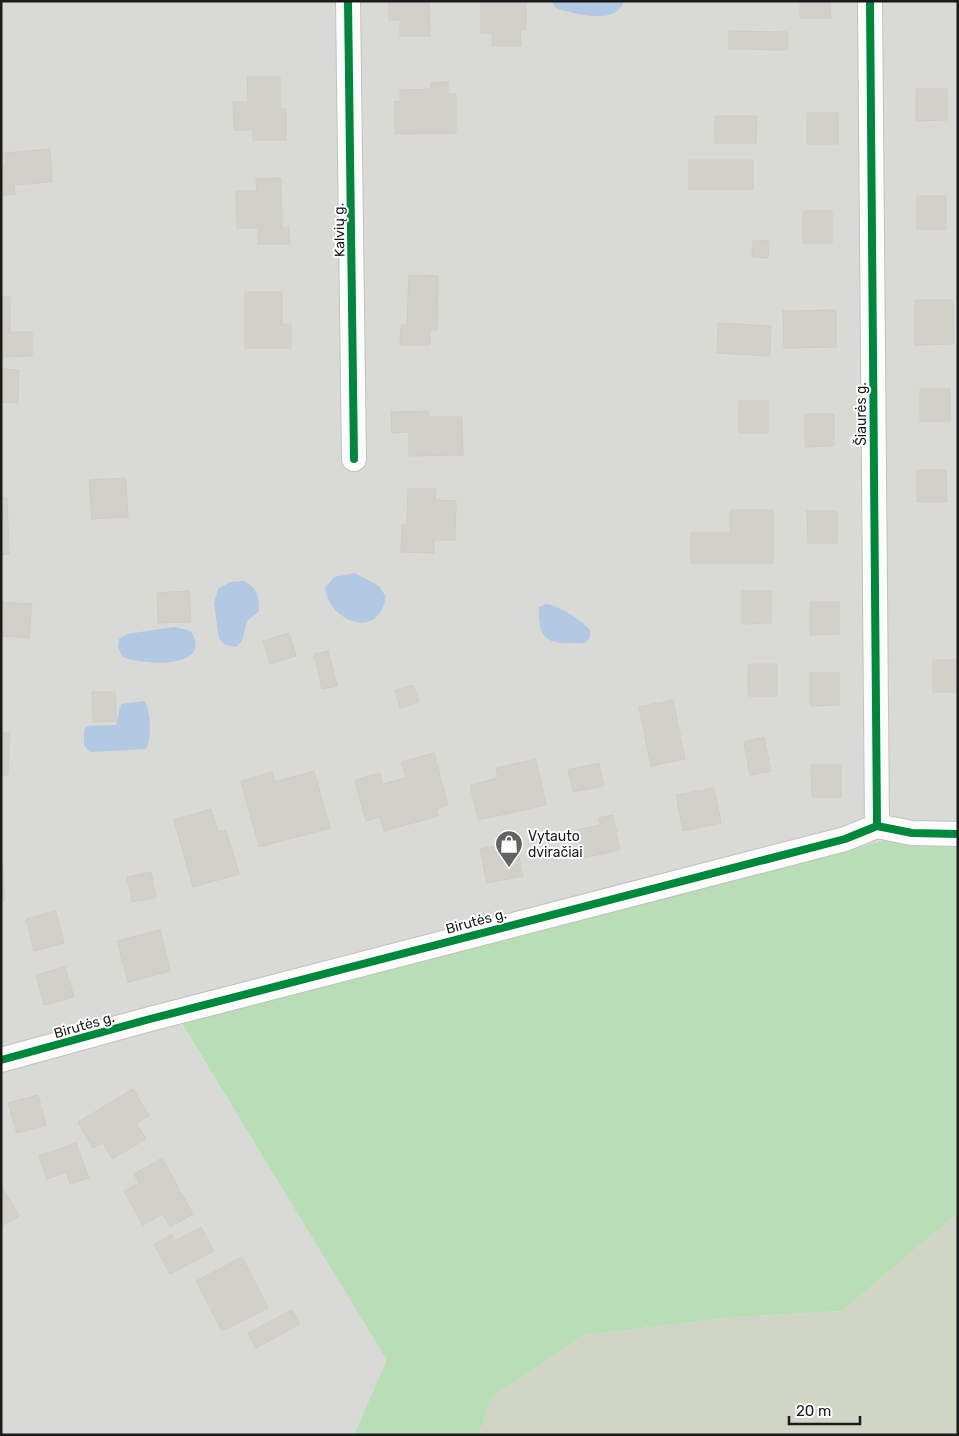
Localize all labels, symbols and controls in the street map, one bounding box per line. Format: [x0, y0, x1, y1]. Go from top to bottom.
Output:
street label: Kalvių g. [331, 203, 348, 257]
street label: Šiaurės g. [852, 382, 870, 446]
place label: Vytauto dviračiai [528, 828, 583, 861]
shop icon: Vytauto dviračiai [494, 829, 524, 868]
street label: Birutės g. [444, 905, 508, 938]
street label: Birutės g. [52, 1009, 116, 1042]
scale bar [789, 1394, 860, 1426]
text: 20 m [796, 1402, 831, 1420]

